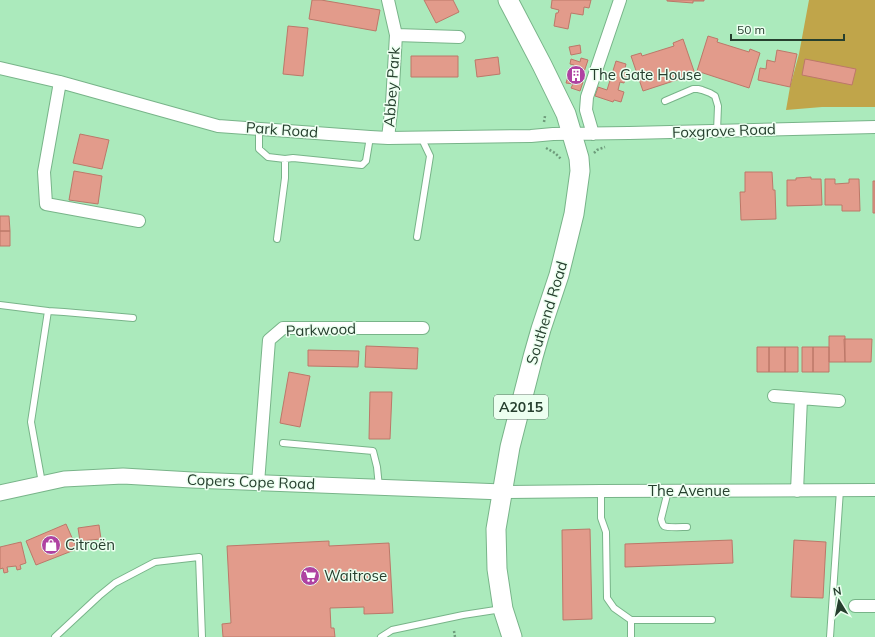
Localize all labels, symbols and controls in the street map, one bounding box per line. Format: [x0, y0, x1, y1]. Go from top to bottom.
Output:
scale bar [731, 16, 844, 42]
text: 50 m [737, 22, 765, 37]
street label: Abbey Park [379, 46, 404, 128]
building icon: The Gate House [565, 64, 587, 86]
place label: The Gate House [590, 65, 701, 84]
street label: Park Road [245, 118, 319, 141]
street label: Foxgrove Road [672, 119, 776, 142]
street label: Southend Road [522, 259, 571, 367]
street label: Parkwood [285, 319, 356, 340]
road number: A2015 [494, 395, 548, 419]
street label: Copers Cope Road [187, 470, 315, 493]
street label: The Avenue [648, 481, 730, 500]
shop icon: Citroën [40, 534, 62, 556]
place label: Citroën [65, 535, 115, 554]
supermarket icon: Waitrose [299, 565, 321, 587]
place label: Waitrose [324, 566, 387, 585]
north arrow [819, 581, 859, 621]
text: N [832, 584, 843, 599]

